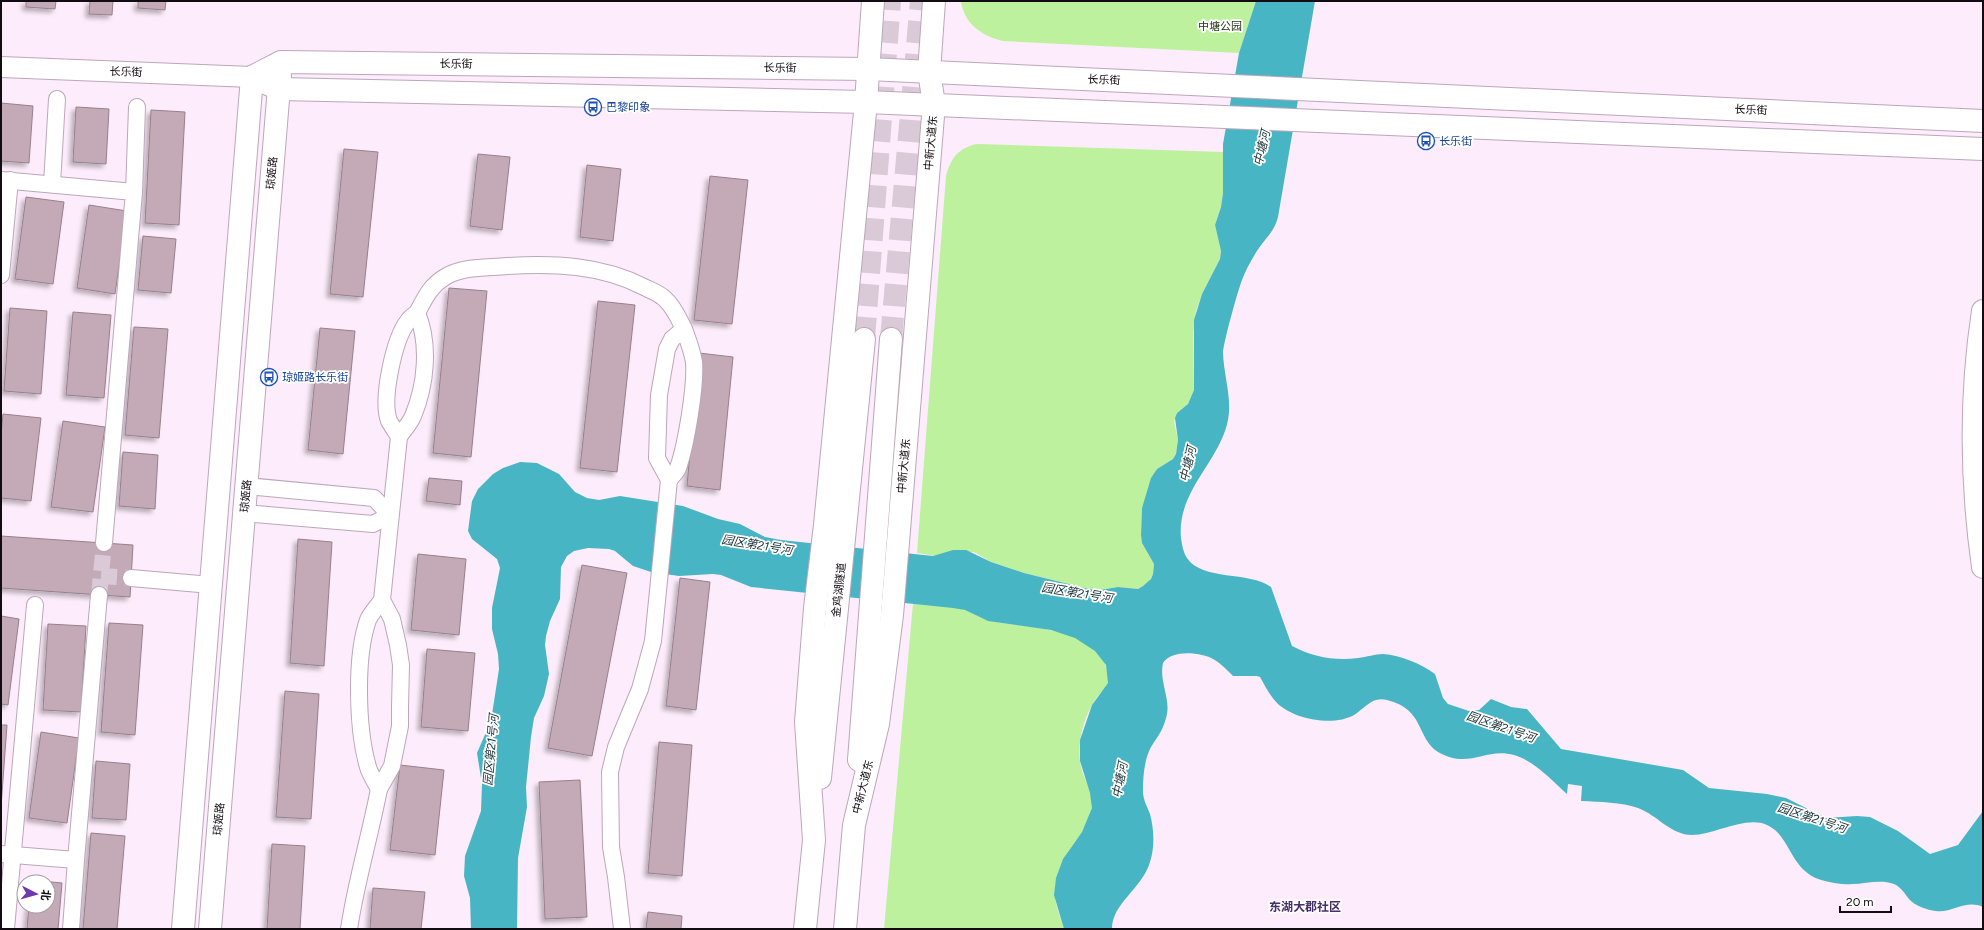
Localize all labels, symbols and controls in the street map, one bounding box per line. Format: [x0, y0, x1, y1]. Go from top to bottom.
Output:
park label: 中塘公园 [1198, 20, 1242, 33]
street label: 长乐街 [439, 57, 473, 71]
street label: 长乐街 [763, 61, 797, 75]
street label: 长乐街 [109, 65, 143, 79]
street label: 长乐街 [1087, 73, 1121, 87]
bus stop icon: 巴黎印象 [583, 97, 603, 117]
place label: 巴黎印象 [606, 101, 650, 114]
street label: 长乐街 [1734, 103, 1768, 117]
street label: 中新大道东 [922, 115, 940, 171]
water label: 中塘河 [1251, 127, 1273, 167]
bus stop icon: 长乐街 [1416, 131, 1436, 151]
place label: 长乐街 [1439, 135, 1472, 148]
street label: 琼姬路 [264, 156, 280, 190]
bus stop icon: 琼姬路长乐街 [259, 367, 279, 387]
place label: 琼姬路长乐街 [282, 371, 348, 384]
street label: 中新大道东 [895, 438, 913, 494]
water label: 中塘河 [1177, 443, 1199, 483]
street label: 琼姬路 [238, 479, 254, 513]
water label: 园区第21号河 [721, 532, 795, 558]
street label: 金鸡湖隧道 [830, 562, 848, 618]
water label: 园区第21号河 [1041, 580, 1115, 606]
water label: 园区第21号河 [1465, 709, 1539, 746]
water label: 园区第21号河 [481, 712, 501, 786]
street label: 中新大道东 [850, 759, 876, 815]
water label: 中塘河 [1110, 759, 1131, 799]
water label: 园区第21号河 [1776, 800, 1850, 836]
street label: 琼姬路 [211, 802, 227, 836]
north arrow [16, 874, 56, 914]
scale bar [1840, 888, 1891, 914]
text: 北 [38, 889, 52, 901]
text: 20 m [1846, 895, 1874, 909]
district label: 东湖大郡社区 [1269, 900, 1341, 914]

